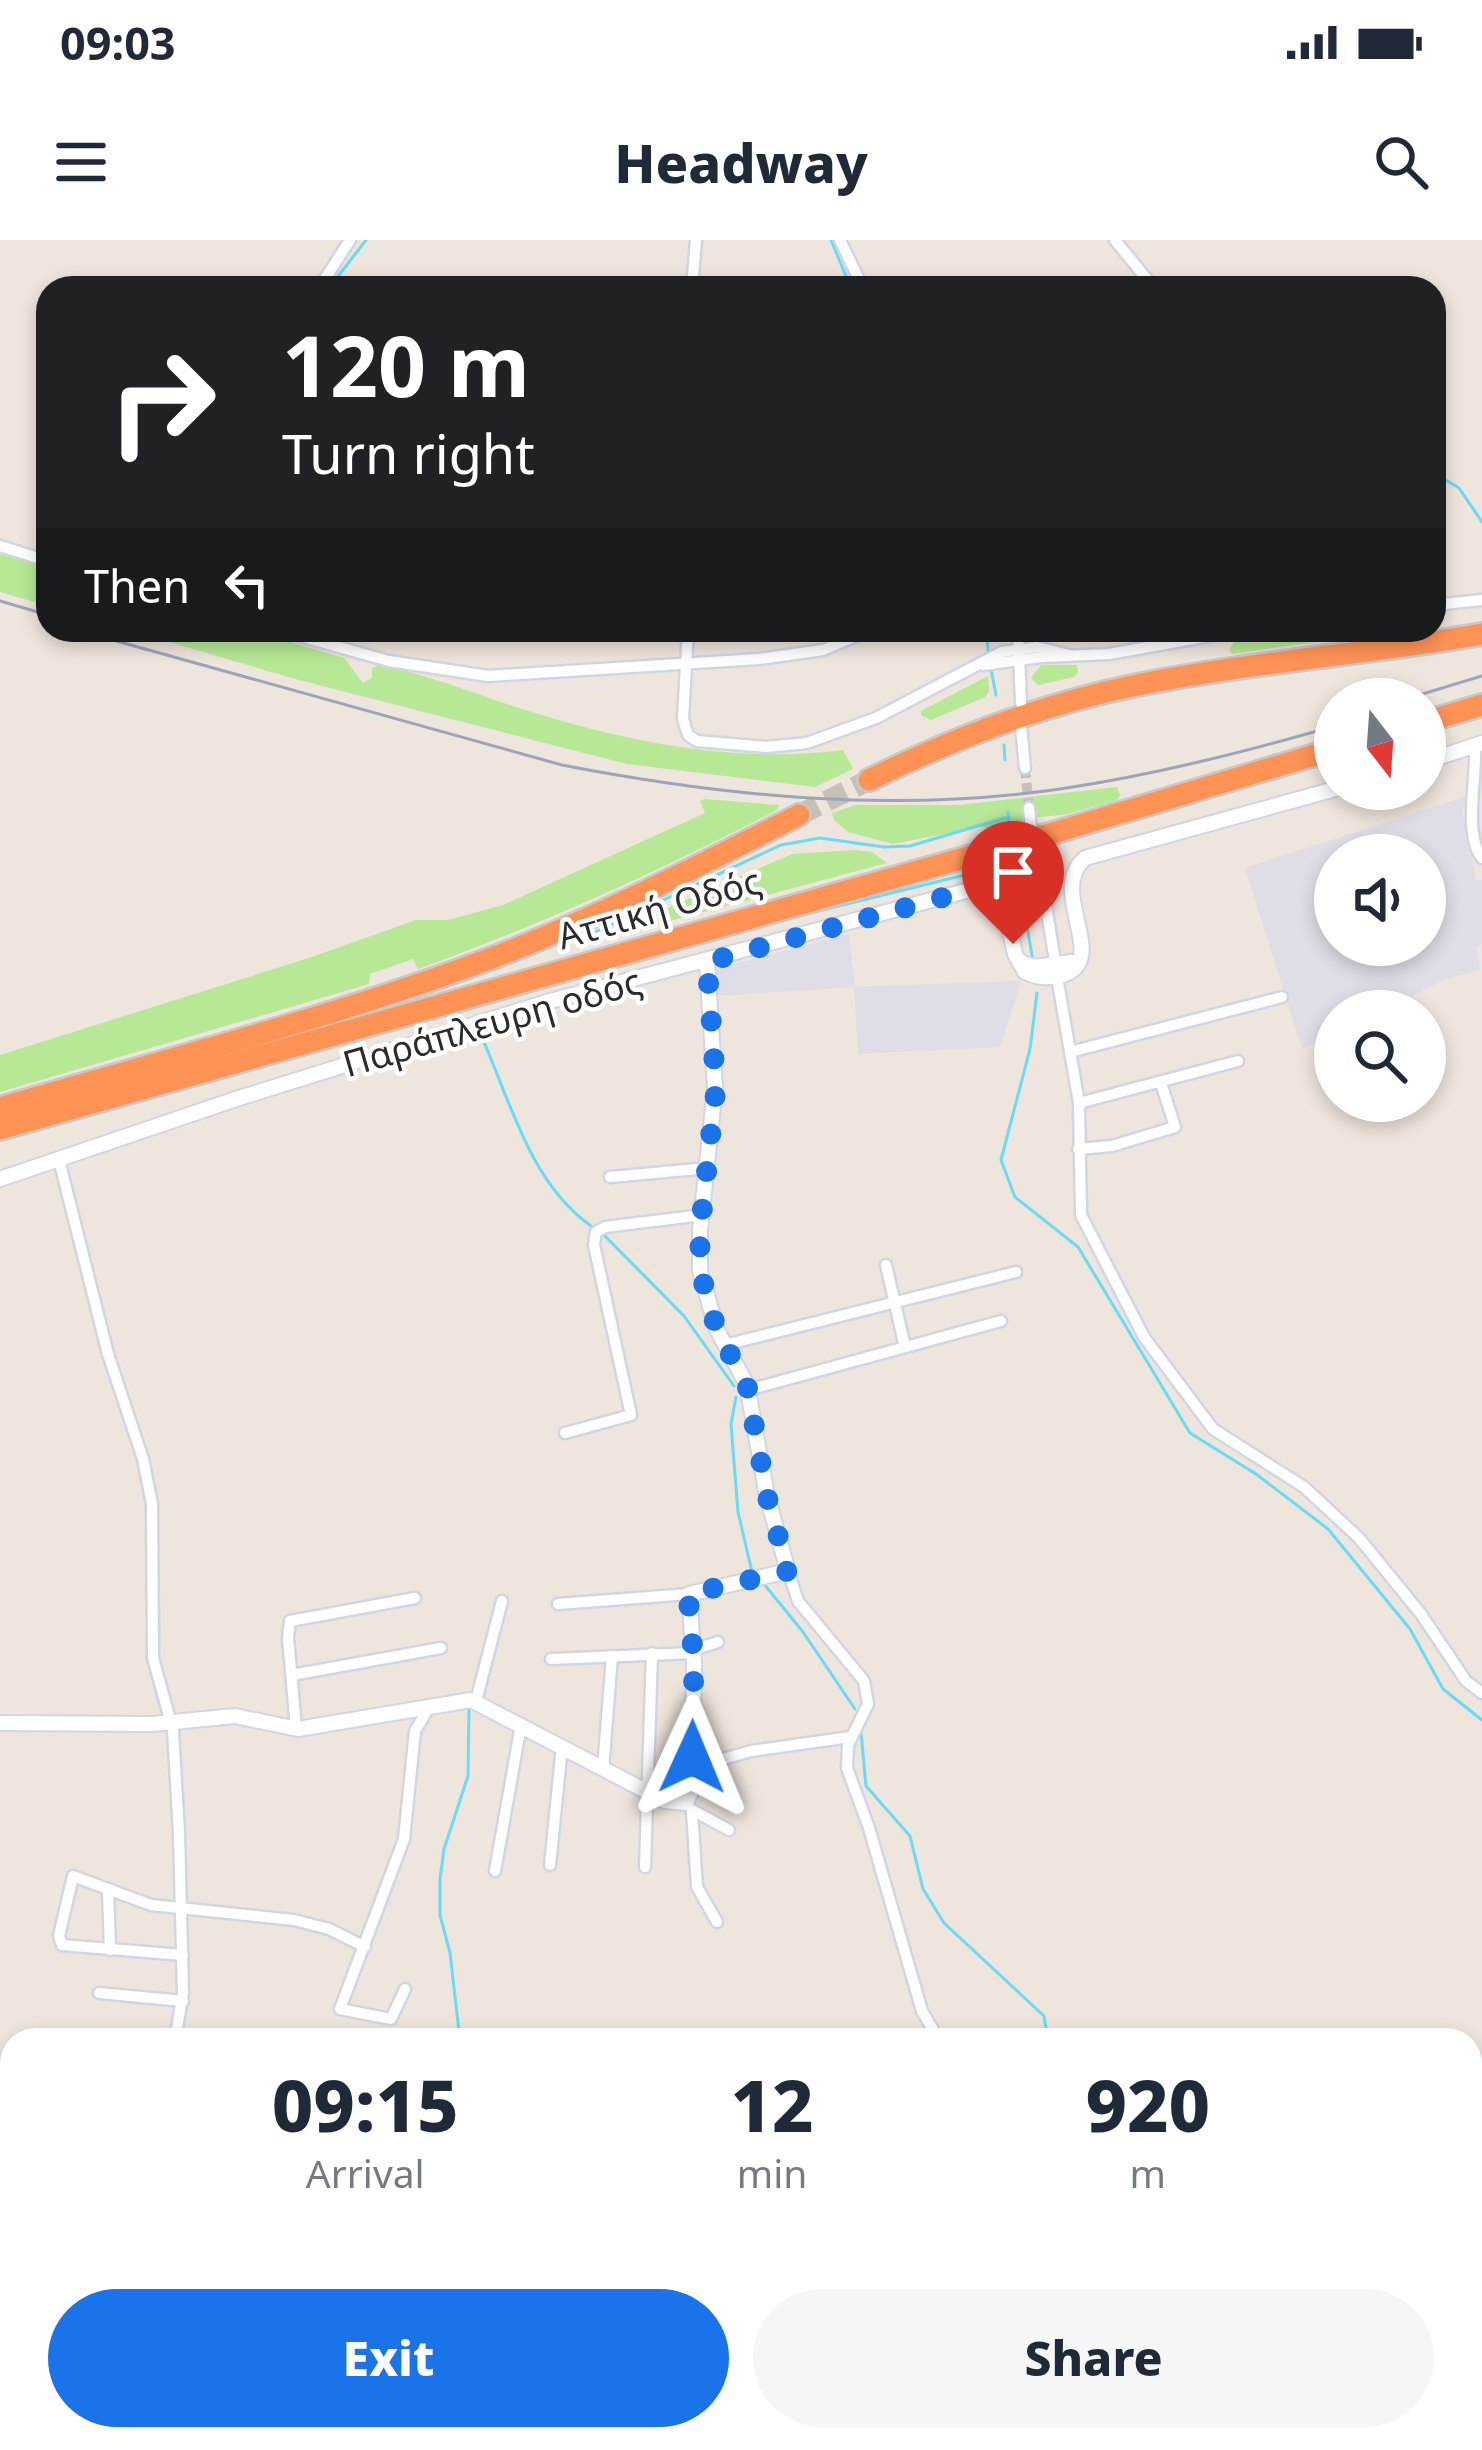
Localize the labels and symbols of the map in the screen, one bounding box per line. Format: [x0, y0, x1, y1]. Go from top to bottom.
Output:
north arrow [1314, 678, 1446, 810]
pin [962, 821, 1064, 944]
street label: Αττική Οδός [552, 856, 766, 960]
street label: Παράπλευρη οδός [337, 956, 647, 1088]
position arrow [629, 1694, 755, 1820]

